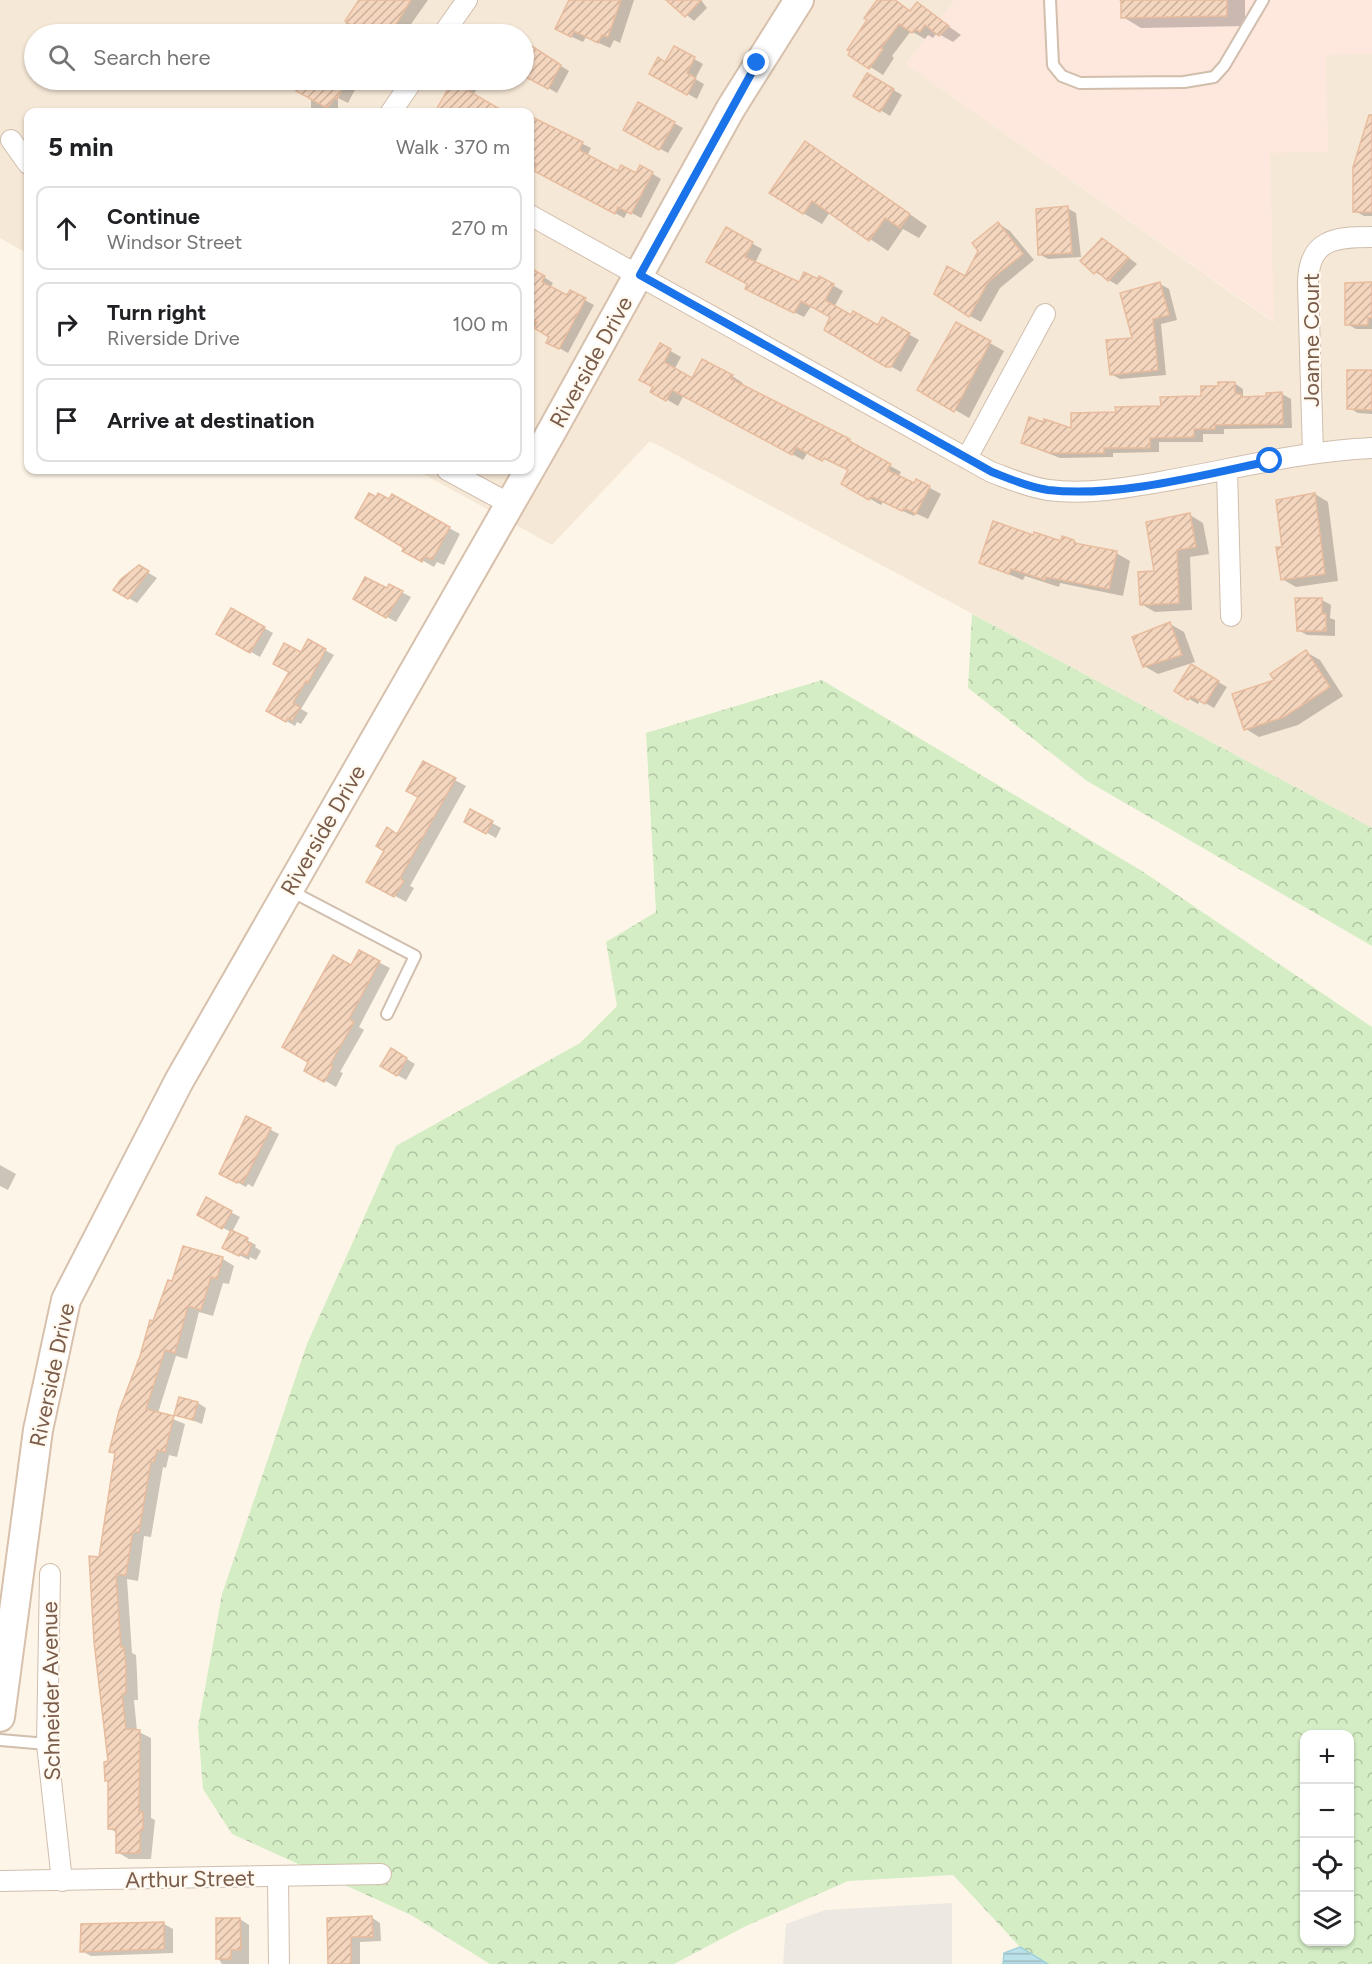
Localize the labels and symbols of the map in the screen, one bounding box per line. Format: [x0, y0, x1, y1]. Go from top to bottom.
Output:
route end [743, 49, 769, 75]
street label: Joanne Court [1298, 273, 1325, 407]
street label: Riverside Drive [544, 292, 638, 432]
route start [1256, 447, 1282, 473]
street label: Riverside Drive [275, 760, 371, 900]
street label: Riverside Drive [24, 1301, 80, 1449]
street label: Schneider Avenue [36, 1601, 66, 1781]
street label: Arthur Street [125, 1864, 255, 1894]

